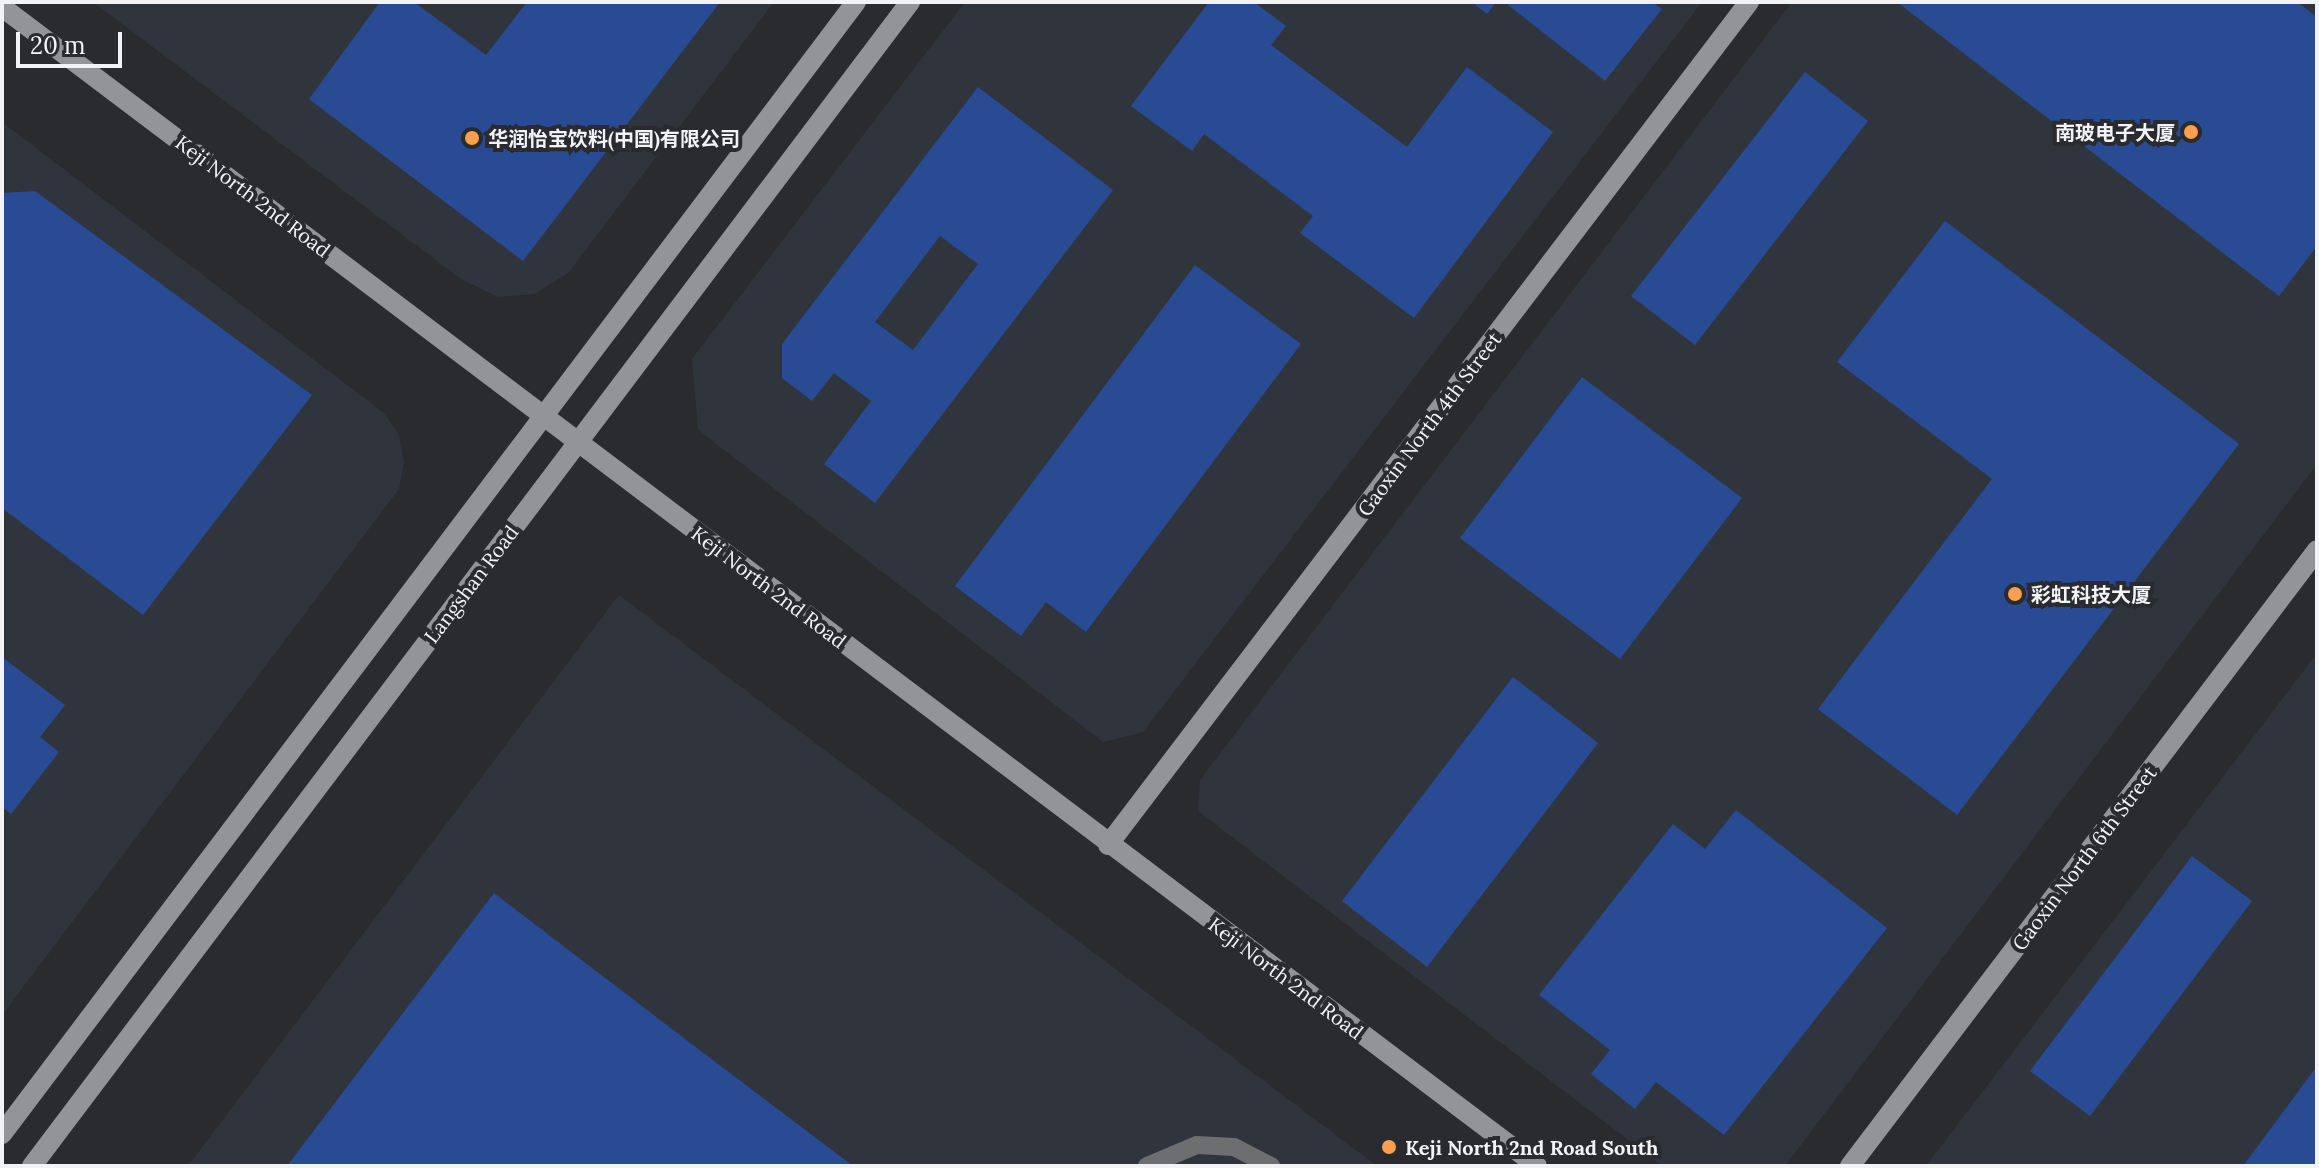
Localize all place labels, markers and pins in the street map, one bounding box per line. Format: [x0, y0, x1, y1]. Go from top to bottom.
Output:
place label: 南玻电子大厦 [2055, 120, 2175, 144]
marker: 南玻电子大厦 [2182, 123, 2200, 141]
place label: 华润怡宝饮料(中国)有限公司 [488, 126, 740, 150]
marker: 华润怡宝饮料(中国)有限公司 [463, 129, 481, 147]
place label: 彩虹科技大厦 [2031, 582, 2151, 606]
marker: 彩虹科技大厦 [2006, 585, 2024, 603]
place label: Keji North 2nd Road South [1405, 1135, 1658, 1159]
marker: Keji North 2nd Road South [1380, 1138, 1398, 1156]

